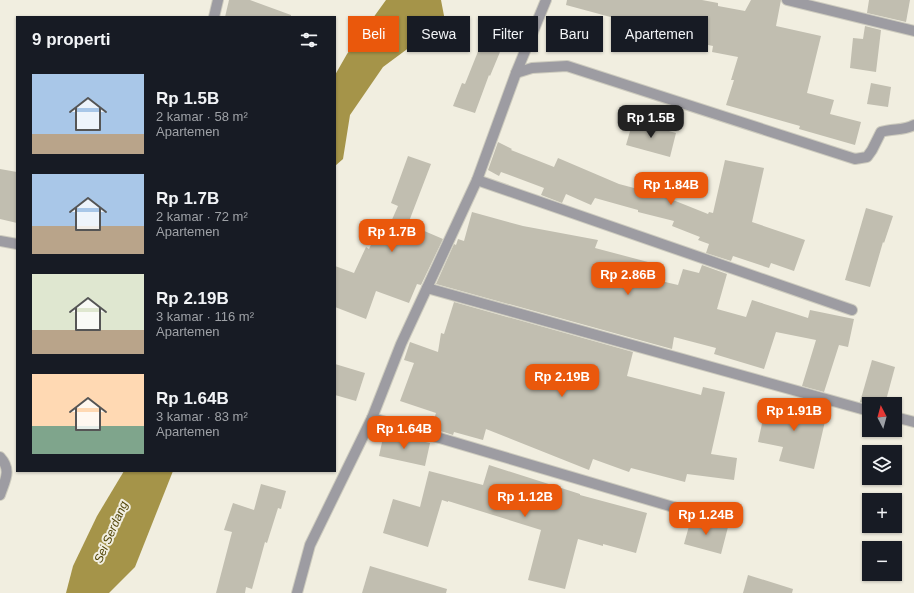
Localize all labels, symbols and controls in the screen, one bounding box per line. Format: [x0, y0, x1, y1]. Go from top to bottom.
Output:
chip: Beli [348, 16, 399, 52]
chip: Sewa [407, 16, 470, 52]
chip: Filter [478, 16, 538, 52]
chip: Baru [546, 16, 603, 52]
chip: Apartemen [611, 16, 708, 52]
icon: filters [298, 29, 320, 51]
text: 9 properti [32, 30, 110, 49]
text: Rp 1.5B [156, 89, 219, 108]
icon: home [64, 90, 112, 138]
pin: Rp 1.5B [614, 105, 688, 139]
text: 2 kamar · 58 m² [156, 109, 248, 124]
text: Rp 1.5B [627, 110, 675, 125]
text: Apartemen [156, 124, 220, 139]
pin: Rp 1.84B [630, 172, 712, 206]
text: Rp 1.84B [643, 177, 699, 192]
text: Rp 1.7B [156, 189, 219, 208]
icon: home [64, 190, 112, 238]
text: 2 kamar · 72 m² [156, 209, 248, 224]
pin: Rp 1.7B [355, 219, 429, 253]
text: Apartemen [156, 224, 220, 239]
text: Rp 1.7B [368, 224, 416, 239]
pin: Rp 2.86B [587, 262, 669, 296]
text: Rp 2.86B [600, 267, 656, 282]
text: Rp 2.19B [156, 289, 229, 308]
icon: home [64, 290, 112, 338]
text: 3 kamar · 116 m² [156, 309, 254, 324]
text: Apartemen [156, 324, 220, 339]
pin: Rp 2.19B [521, 364, 603, 398]
text: Rp 2.19B [534, 369, 590, 384]
text: Rp 1.64B [156, 389, 229, 408]
icon: home [64, 390, 112, 438]
north arrow [862, 397, 902, 437]
map controls [862, 397, 902, 581]
pin: Rp 1.91B [753, 398, 835, 432]
text: Rp 1.91B [766, 403, 822, 418]
text: 3 kamar · 83 m² [156, 409, 248, 424]
pin: Rp 1.64B [363, 416, 445, 450]
text: Rp 1.64B [376, 421, 432, 436]
text: Apartemen [156, 424, 220, 439]
button: layers [862, 445, 902, 485]
pin: Rp 1.12B [484, 484, 566, 518]
text: Rp 1.12B [497, 489, 553, 504]
button: + [862, 493, 902, 533]
water label: Sei Serdang [91, 499, 131, 565]
pin: Rp 1.24B [665, 502, 747, 536]
text: Rp 1.24B [678, 507, 734, 522]
button: − [862, 541, 902, 581]

